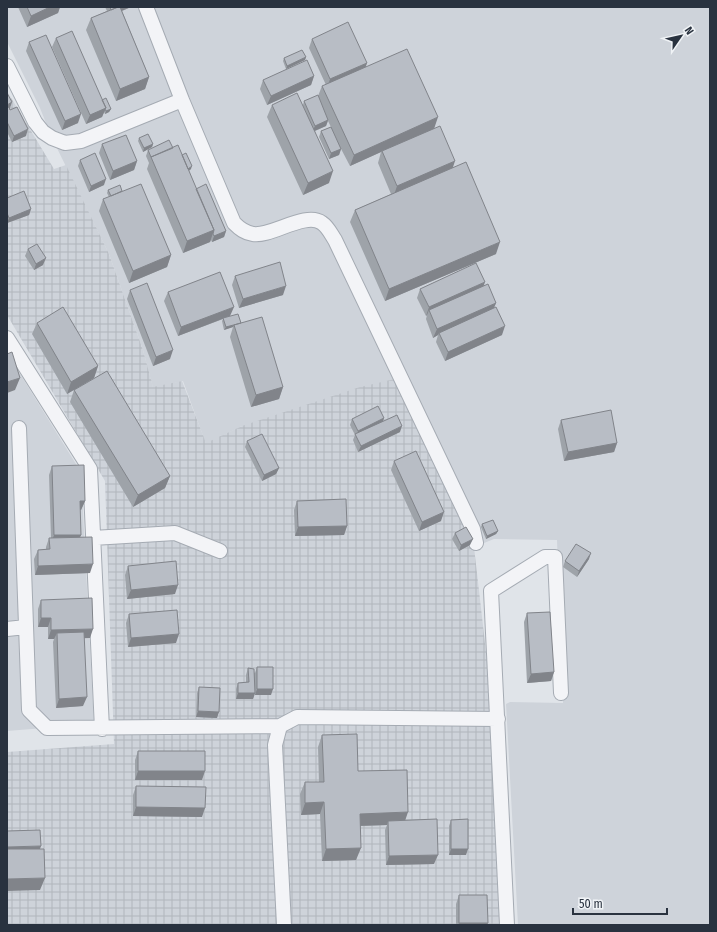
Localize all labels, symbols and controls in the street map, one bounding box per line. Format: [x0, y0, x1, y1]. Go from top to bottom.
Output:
north arrow [661, 16, 701, 56]
text: N [682, 24, 696, 37]
scale bar [573, 890, 667, 916]
text: 50 m [579, 897, 603, 911]

